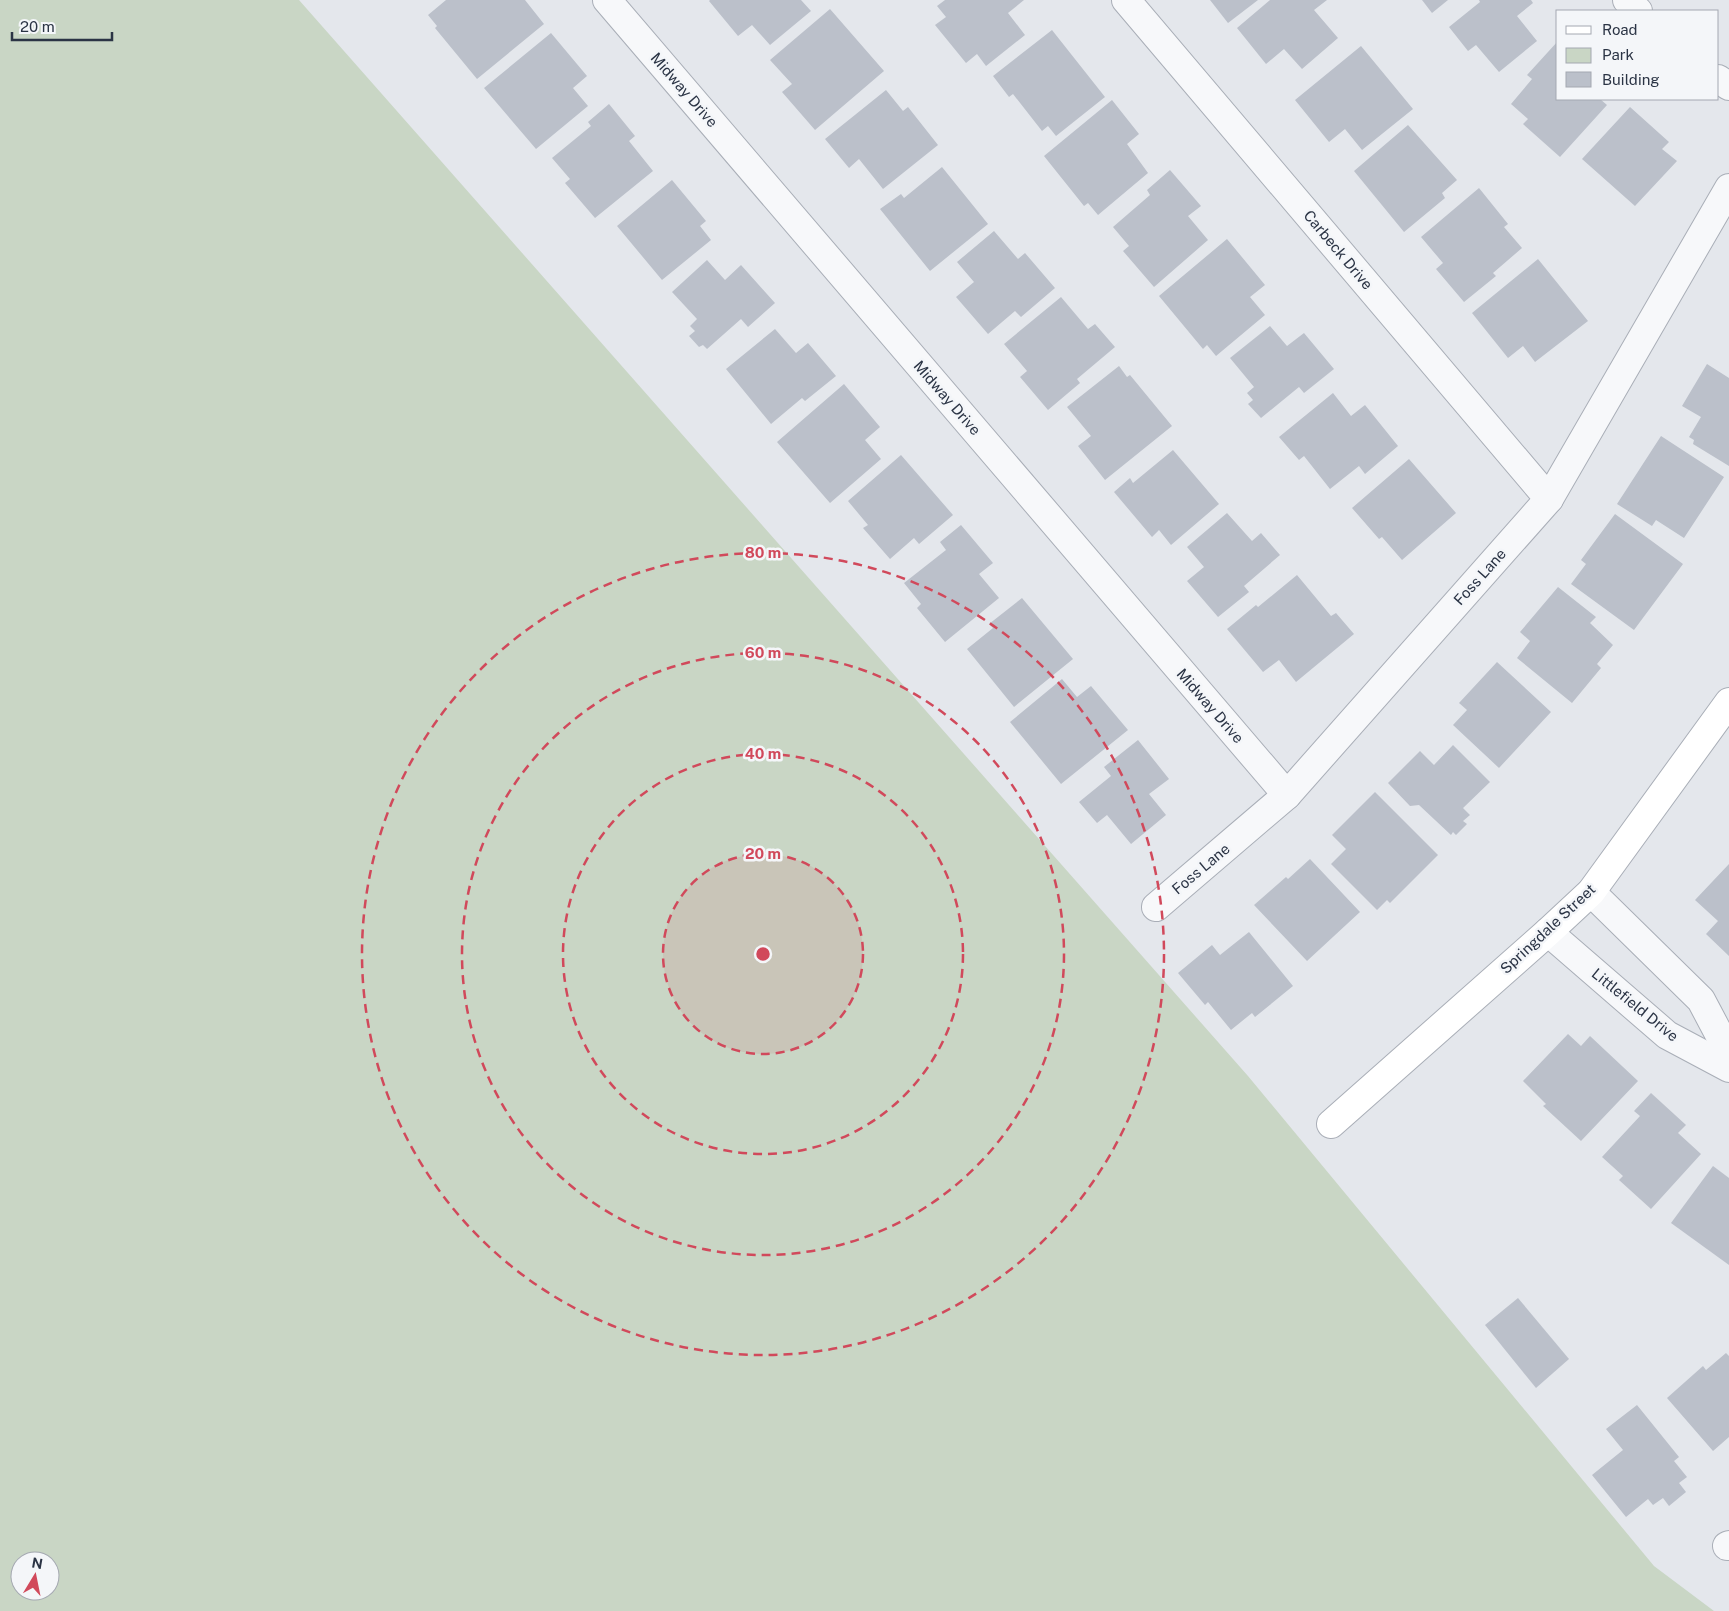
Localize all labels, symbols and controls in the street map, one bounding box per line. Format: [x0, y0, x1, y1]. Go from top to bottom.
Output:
scale bar [12, 10, 112, 42]
legend [1556, 10, 1719, 100]
text: 20 m [20, 18, 55, 35]
text: Road [1602, 21, 1638, 38]
text: Park [1602, 46, 1634, 63]
street label: Midway Drive [647, 49, 721, 130]
text: Building [1602, 71, 1660, 88]
street label: Carbeck Drive [1300, 207, 1376, 293]
street label: Midway Drive [910, 357, 984, 438]
text: 80 m [745, 544, 781, 561]
street label: Foss Lane [1450, 545, 1509, 608]
text: 60 m [745, 644, 781, 661]
street label: Midway Drive [1173, 665, 1247, 746]
text: 40 m [745, 745, 781, 762]
street label: Foss Lane [1169, 840, 1233, 898]
text: 20 m [745, 845, 781, 862]
street label: Springdale Street [1497, 880, 1599, 977]
centre of rings [754, 945, 772, 963]
street label: Littlefield Drive [1589, 965, 1682, 1045]
north arrow [10, 1551, 60, 1601]
text: N [30, 1554, 44, 1572]

